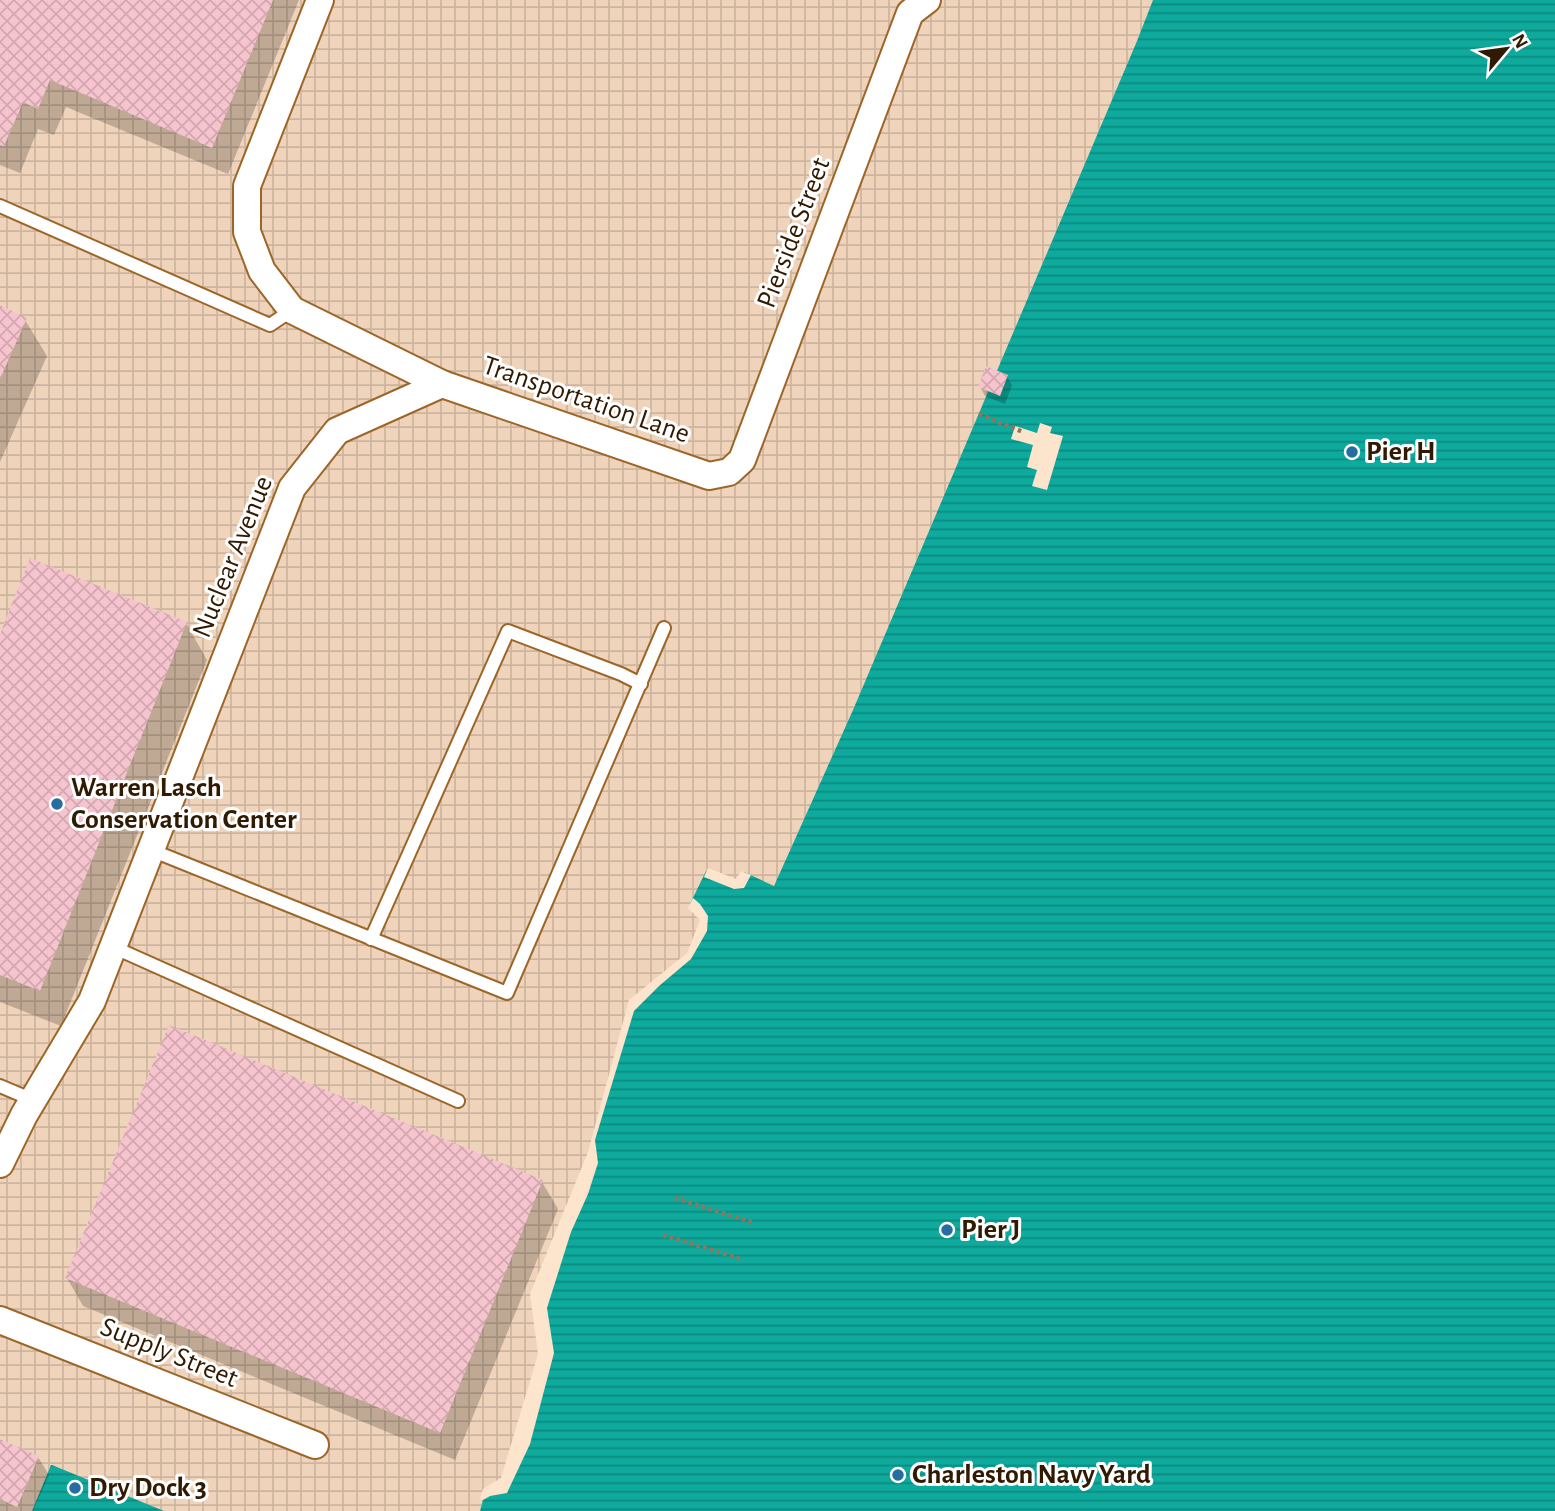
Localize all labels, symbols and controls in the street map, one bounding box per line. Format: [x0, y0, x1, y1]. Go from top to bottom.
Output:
north arrow [1471, 14, 1541, 84]
text: N [1508, 31, 1531, 52]
street label: Pierside Street [753, 154, 835, 312]
street label: Transportation Lane [479, 351, 693, 449]
place label: Pier H [1366, 438, 1435, 466]
marker: Pier H [1344, 444, 1360, 460]
street label: Nuclear Avenue [188, 472, 278, 642]
place label: Warren Lasch Conservation Center [71, 774, 297, 834]
marker: Warren Lasch Conservation Center [49, 796, 65, 812]
place label: Pier J [961, 1216, 1020, 1244]
marker: Pier J [939, 1222, 955, 1238]
street label: Supply Street [96, 1313, 242, 1393]
place label: Charleston Navy Yard [912, 1461, 1151, 1489]
marker: Charleston Navy Yard [890, 1467, 906, 1483]
place label: Dry Dock 3 [89, 1474, 207, 1502]
marker: Dry Dock 3 [67, 1480, 83, 1496]

